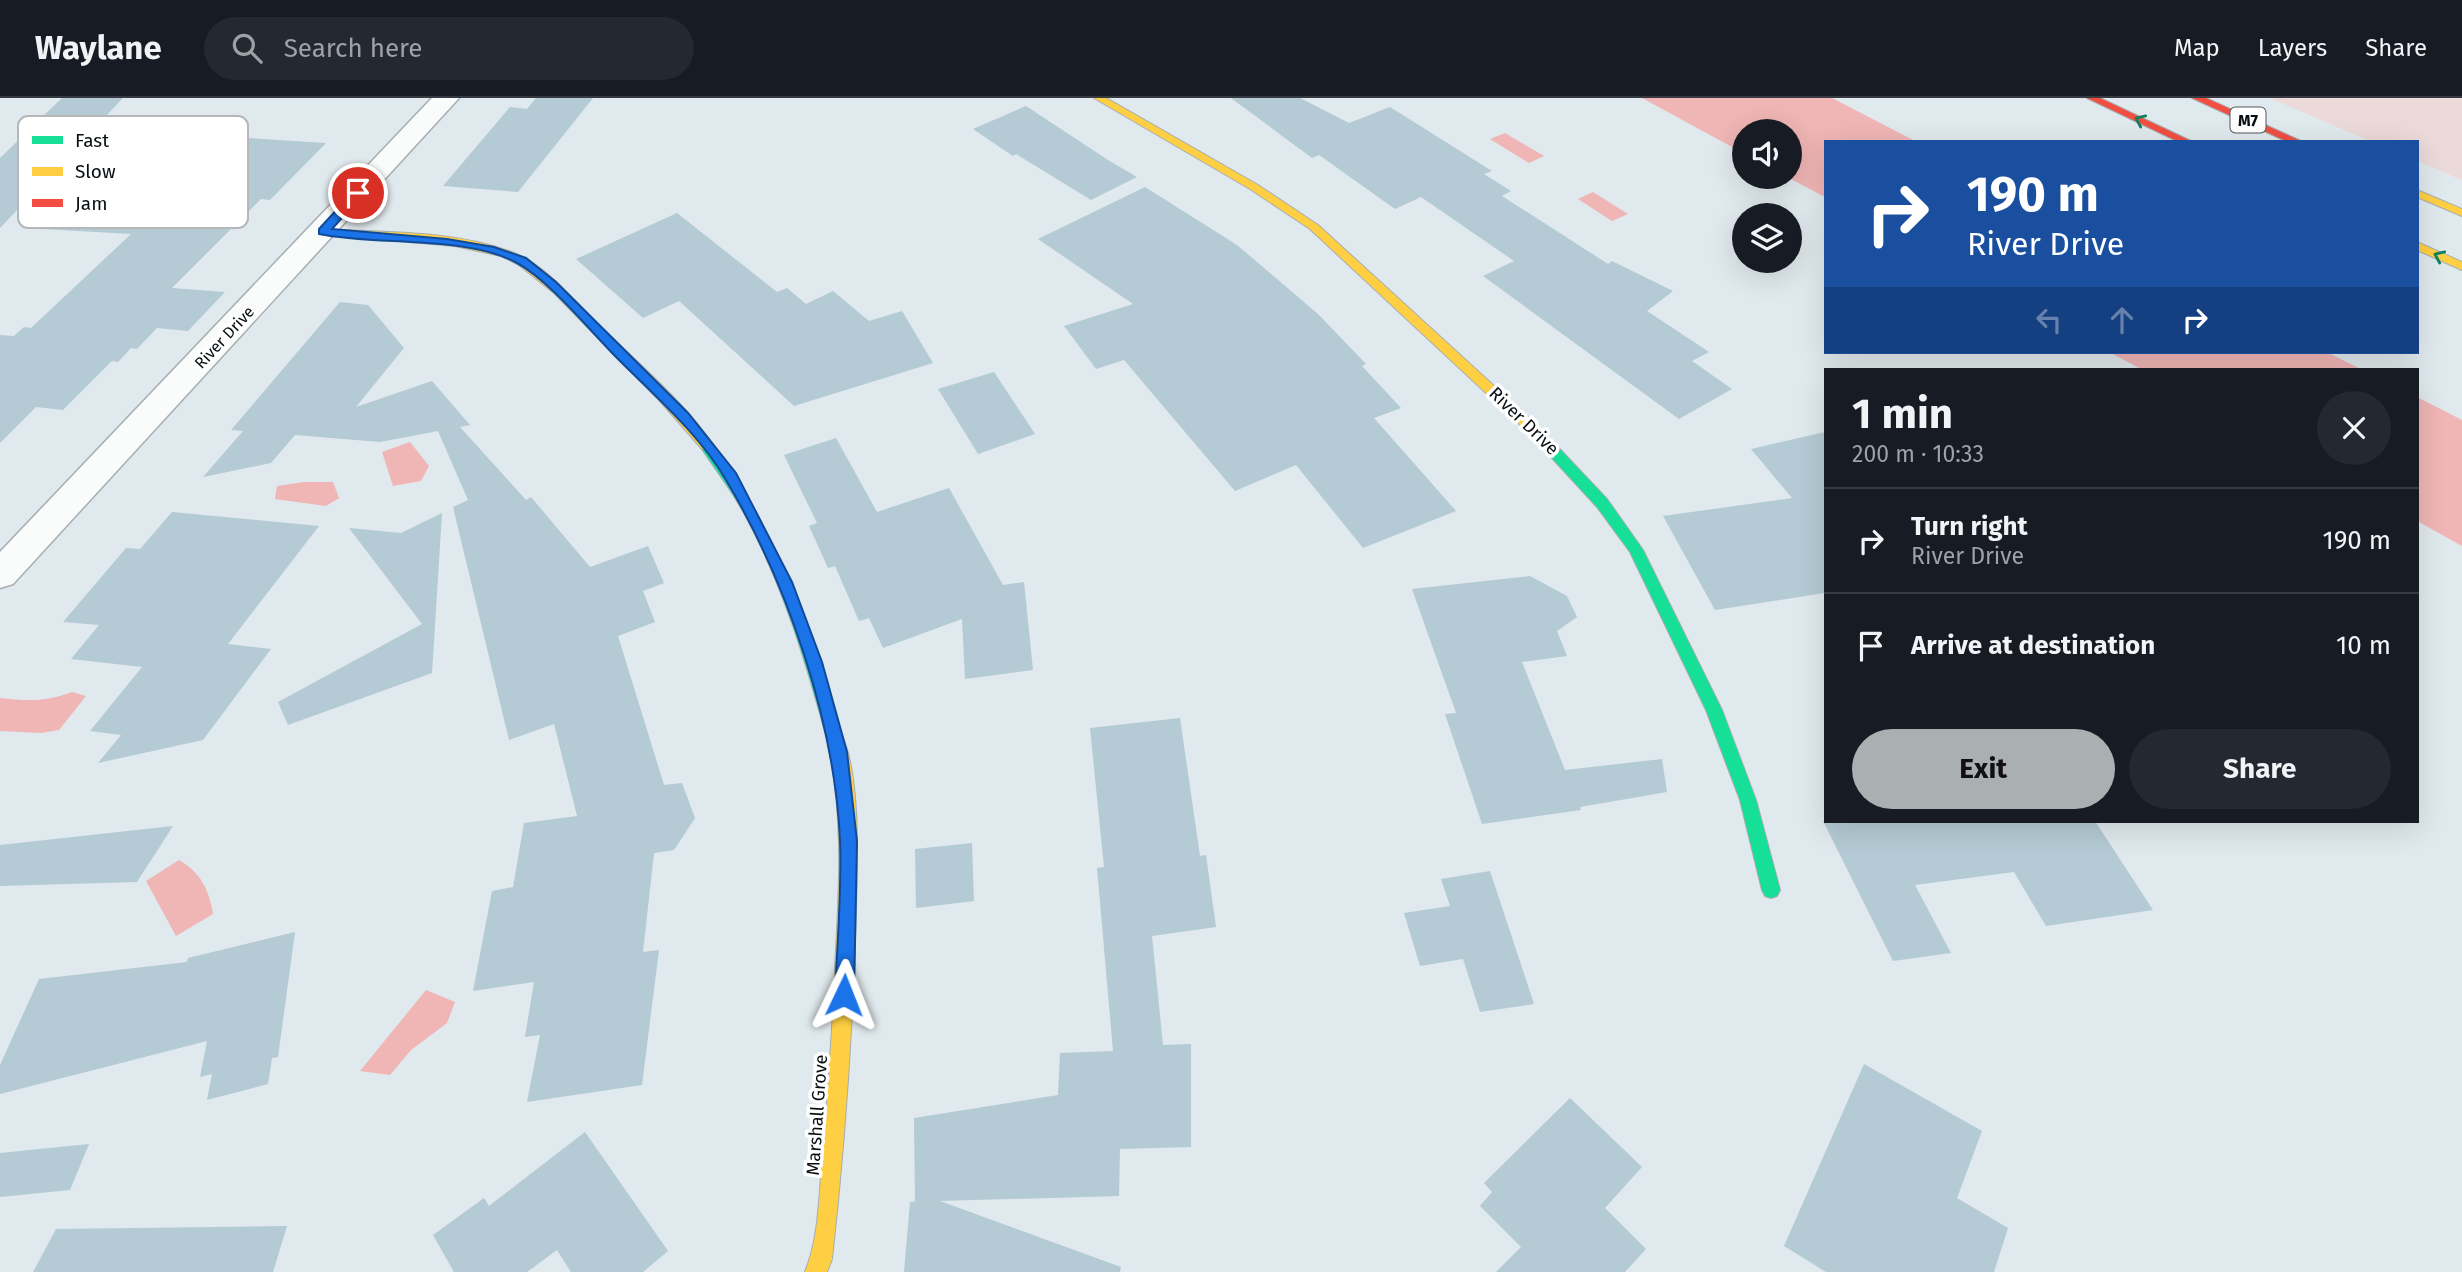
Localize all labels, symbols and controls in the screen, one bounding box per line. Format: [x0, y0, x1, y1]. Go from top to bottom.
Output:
search box [204, 17, 694, 80]
text: Waylane [35, 28, 162, 68]
icon: search [228, 29, 266, 67]
text: Search here [284, 33, 423, 64]
text: Map [2174, 34, 2220, 62]
text: Layers [2258, 34, 2327, 62]
text: Share [2365, 34, 2427, 62]
road number: M7 [2230, 108, 2266, 132]
one-way arrow [2135, 114, 2147, 128]
legend [18, 116, 248, 228]
map controls [1732, 119, 1802, 273]
button: sound [1732, 119, 1802, 189]
text: Fast [75, 129, 109, 152]
text: Slow [75, 160, 116, 183]
pin [328, 163, 388, 223]
text: 190 m [1967, 165, 2099, 224]
icon: right [1852, 168, 1943, 259]
icon: arrive [339, 174, 377, 212]
text: Jam [75, 192, 107, 215]
button: layers [1732, 203, 1802, 273]
text: River Drive [1967, 225, 2124, 263]
one-way arrow [2434, 250, 2447, 264]
icon: left [2030, 301, 2068, 339]
icon: ahead [2103, 301, 2141, 339]
icon: right [2176, 301, 2214, 339]
street label: River Drive [191, 302, 258, 373]
street label: River Drive [1485, 382, 1563, 460]
text: 1 min [1852, 389, 1953, 439]
button: close [2317, 391, 2391, 465]
text: 200 m · 10:33 [1852, 440, 1984, 468]
text: Turn right [1911, 511, 2028, 542]
icon: right [1852, 522, 1890, 560]
text: 190 m [2322, 525, 2391, 556]
text: River Drive [1911, 542, 2024, 570]
icon: arrive [1852, 627, 1890, 665]
text: Arrive at destination [1911, 630, 2155, 661]
text: 10 m [2336, 630, 2391, 661]
button: Exit [1852, 729, 2115, 809]
button: Share [2129, 729, 2391, 809]
position arrow [807, 958, 881, 1032]
street label: Marshall Grove [802, 1054, 832, 1176]

